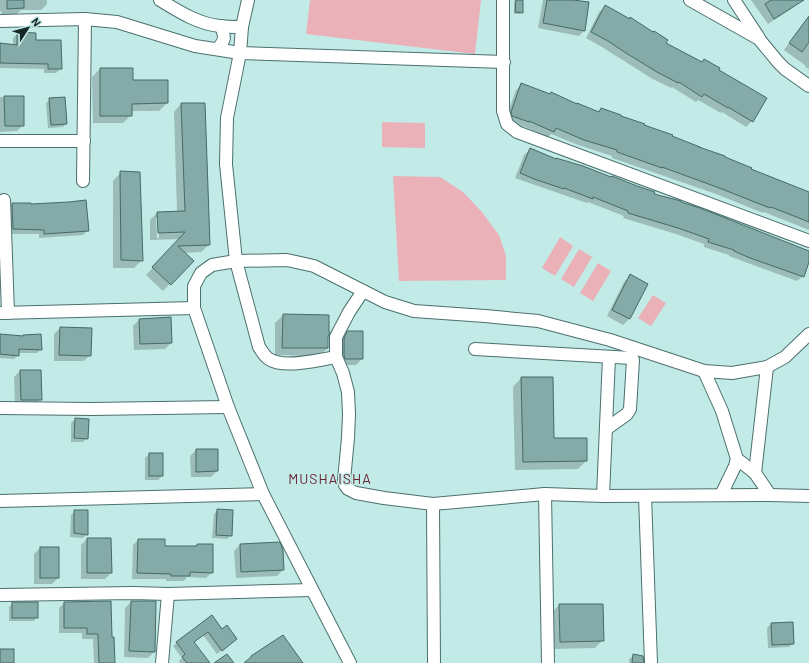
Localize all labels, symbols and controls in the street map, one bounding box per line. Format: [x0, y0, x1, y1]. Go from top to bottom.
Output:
north arrow [8, 8, 48, 48]
text: N [29, 15, 44, 29]
district label: MUSHAISHA [288, 470, 372, 487]

